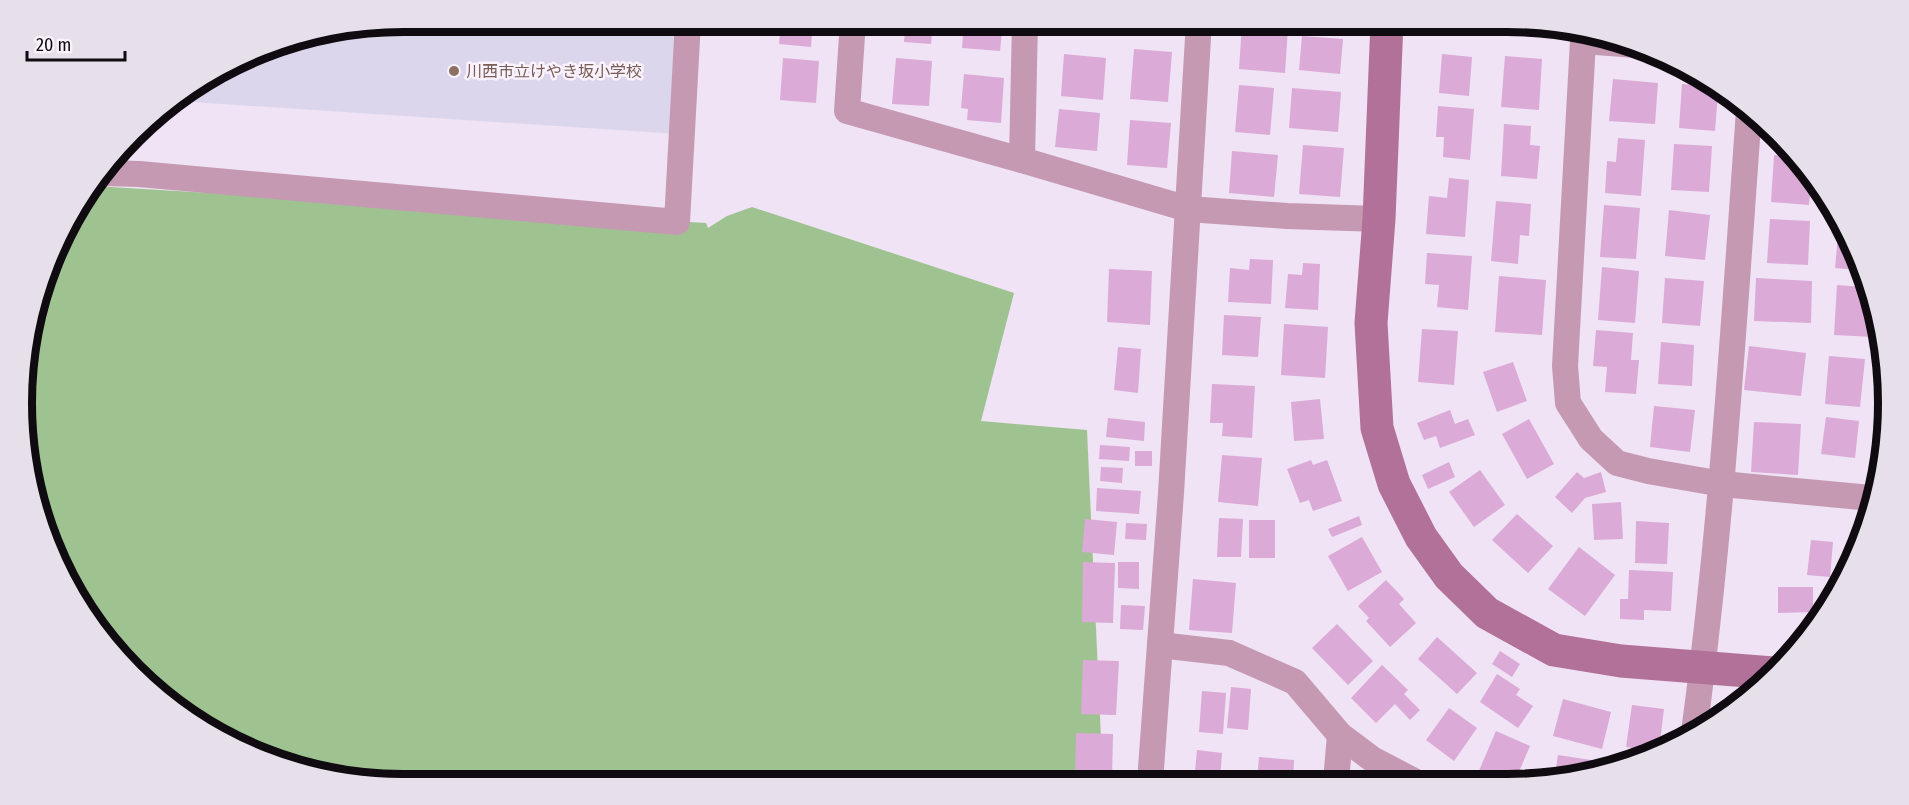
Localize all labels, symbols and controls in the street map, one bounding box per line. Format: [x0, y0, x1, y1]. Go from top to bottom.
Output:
scale bar [27, 24, 124, 62]
text: 20 m [36, 34, 71, 56]
place label: 川西市立けやき坂小学校 [466, 62, 642, 81]
marker: 川西市立けやき坂小学校 [447, 64, 461, 78]

